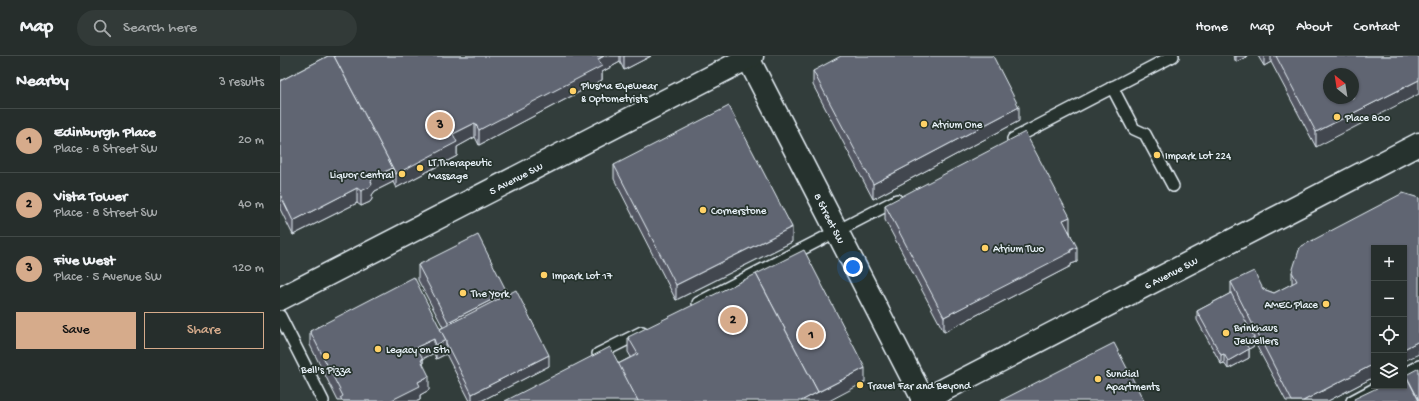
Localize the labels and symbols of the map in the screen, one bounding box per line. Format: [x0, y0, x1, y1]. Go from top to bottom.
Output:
north arrow [1323, 68, 1359, 104]
place label: PlusMa Eyewear & Optometrists [580, 81, 658, 106]
marker: PlusMa Eyewear & Optometrists [568, 86, 578, 96]
pin: 3 [427, 110, 453, 140]
marker: Place 800 [1332, 112, 1342, 122]
place label: Place 800 [1344, 113, 1390, 125]
marker: Atrium One [919, 119, 929, 129]
place label: Atrium One [932, 120, 983, 132]
marker: Impark Lot 224 [1152, 150, 1162, 160]
place label: Impark Lot 224 [1165, 151, 1232, 163]
place label: LT Therapeutic Massage [428, 158, 493, 183]
street label: 5 Avenue SW [488, 161, 545, 198]
marker: LT Therapeutic Massage [415, 163, 425, 173]
marker: Liquor Central [397, 169, 407, 179]
place label: Liquor Central [330, 170, 395, 182]
street label: 8 Street SW [810, 192, 846, 246]
marker: Cornerstone [698, 205, 708, 215]
place label: Cornerstone [711, 206, 767, 218]
marker: Atrium Two [980, 243, 990, 253]
place label: Atrium Two [993, 244, 1045, 256]
street label: 6 Avenue SW [1143, 255, 1200, 293]
your location [843, 257, 863, 277]
marker: Impark Lot 17 [539, 270, 549, 280]
place label: Impark Lot 17 [552, 271, 613, 283]
marker: The York [458, 288, 468, 298]
place label: The York [470, 289, 510, 301]
marker: AMEC Place [1321, 299, 1331, 309]
place label: AMEC Place [1264, 300, 1318, 312]
pin: 2 [720, 305, 746, 335]
pin: 1 [798, 320, 824, 350]
place label: Brinkhaus Jewellers [1233, 323, 1279, 348]
marker: Brinkhaus Jewellers [1221, 328, 1231, 338]
marker: Legacy on 5th [373, 344, 383, 354]
place label: Legacy on 5th [386, 345, 450, 357]
marker: Bell's Pizza [321, 351, 331, 361]
place label: Bell's Pizza [300, 365, 352, 377]
place label: Sundial Apartments [1106, 369, 1161, 394]
marker: Sundial Apartments [1093, 374, 1103, 384]
marker: Travel Far and Beyond [855, 380, 865, 390]
place label: Travel Far and Beyond [867, 381, 972, 393]

